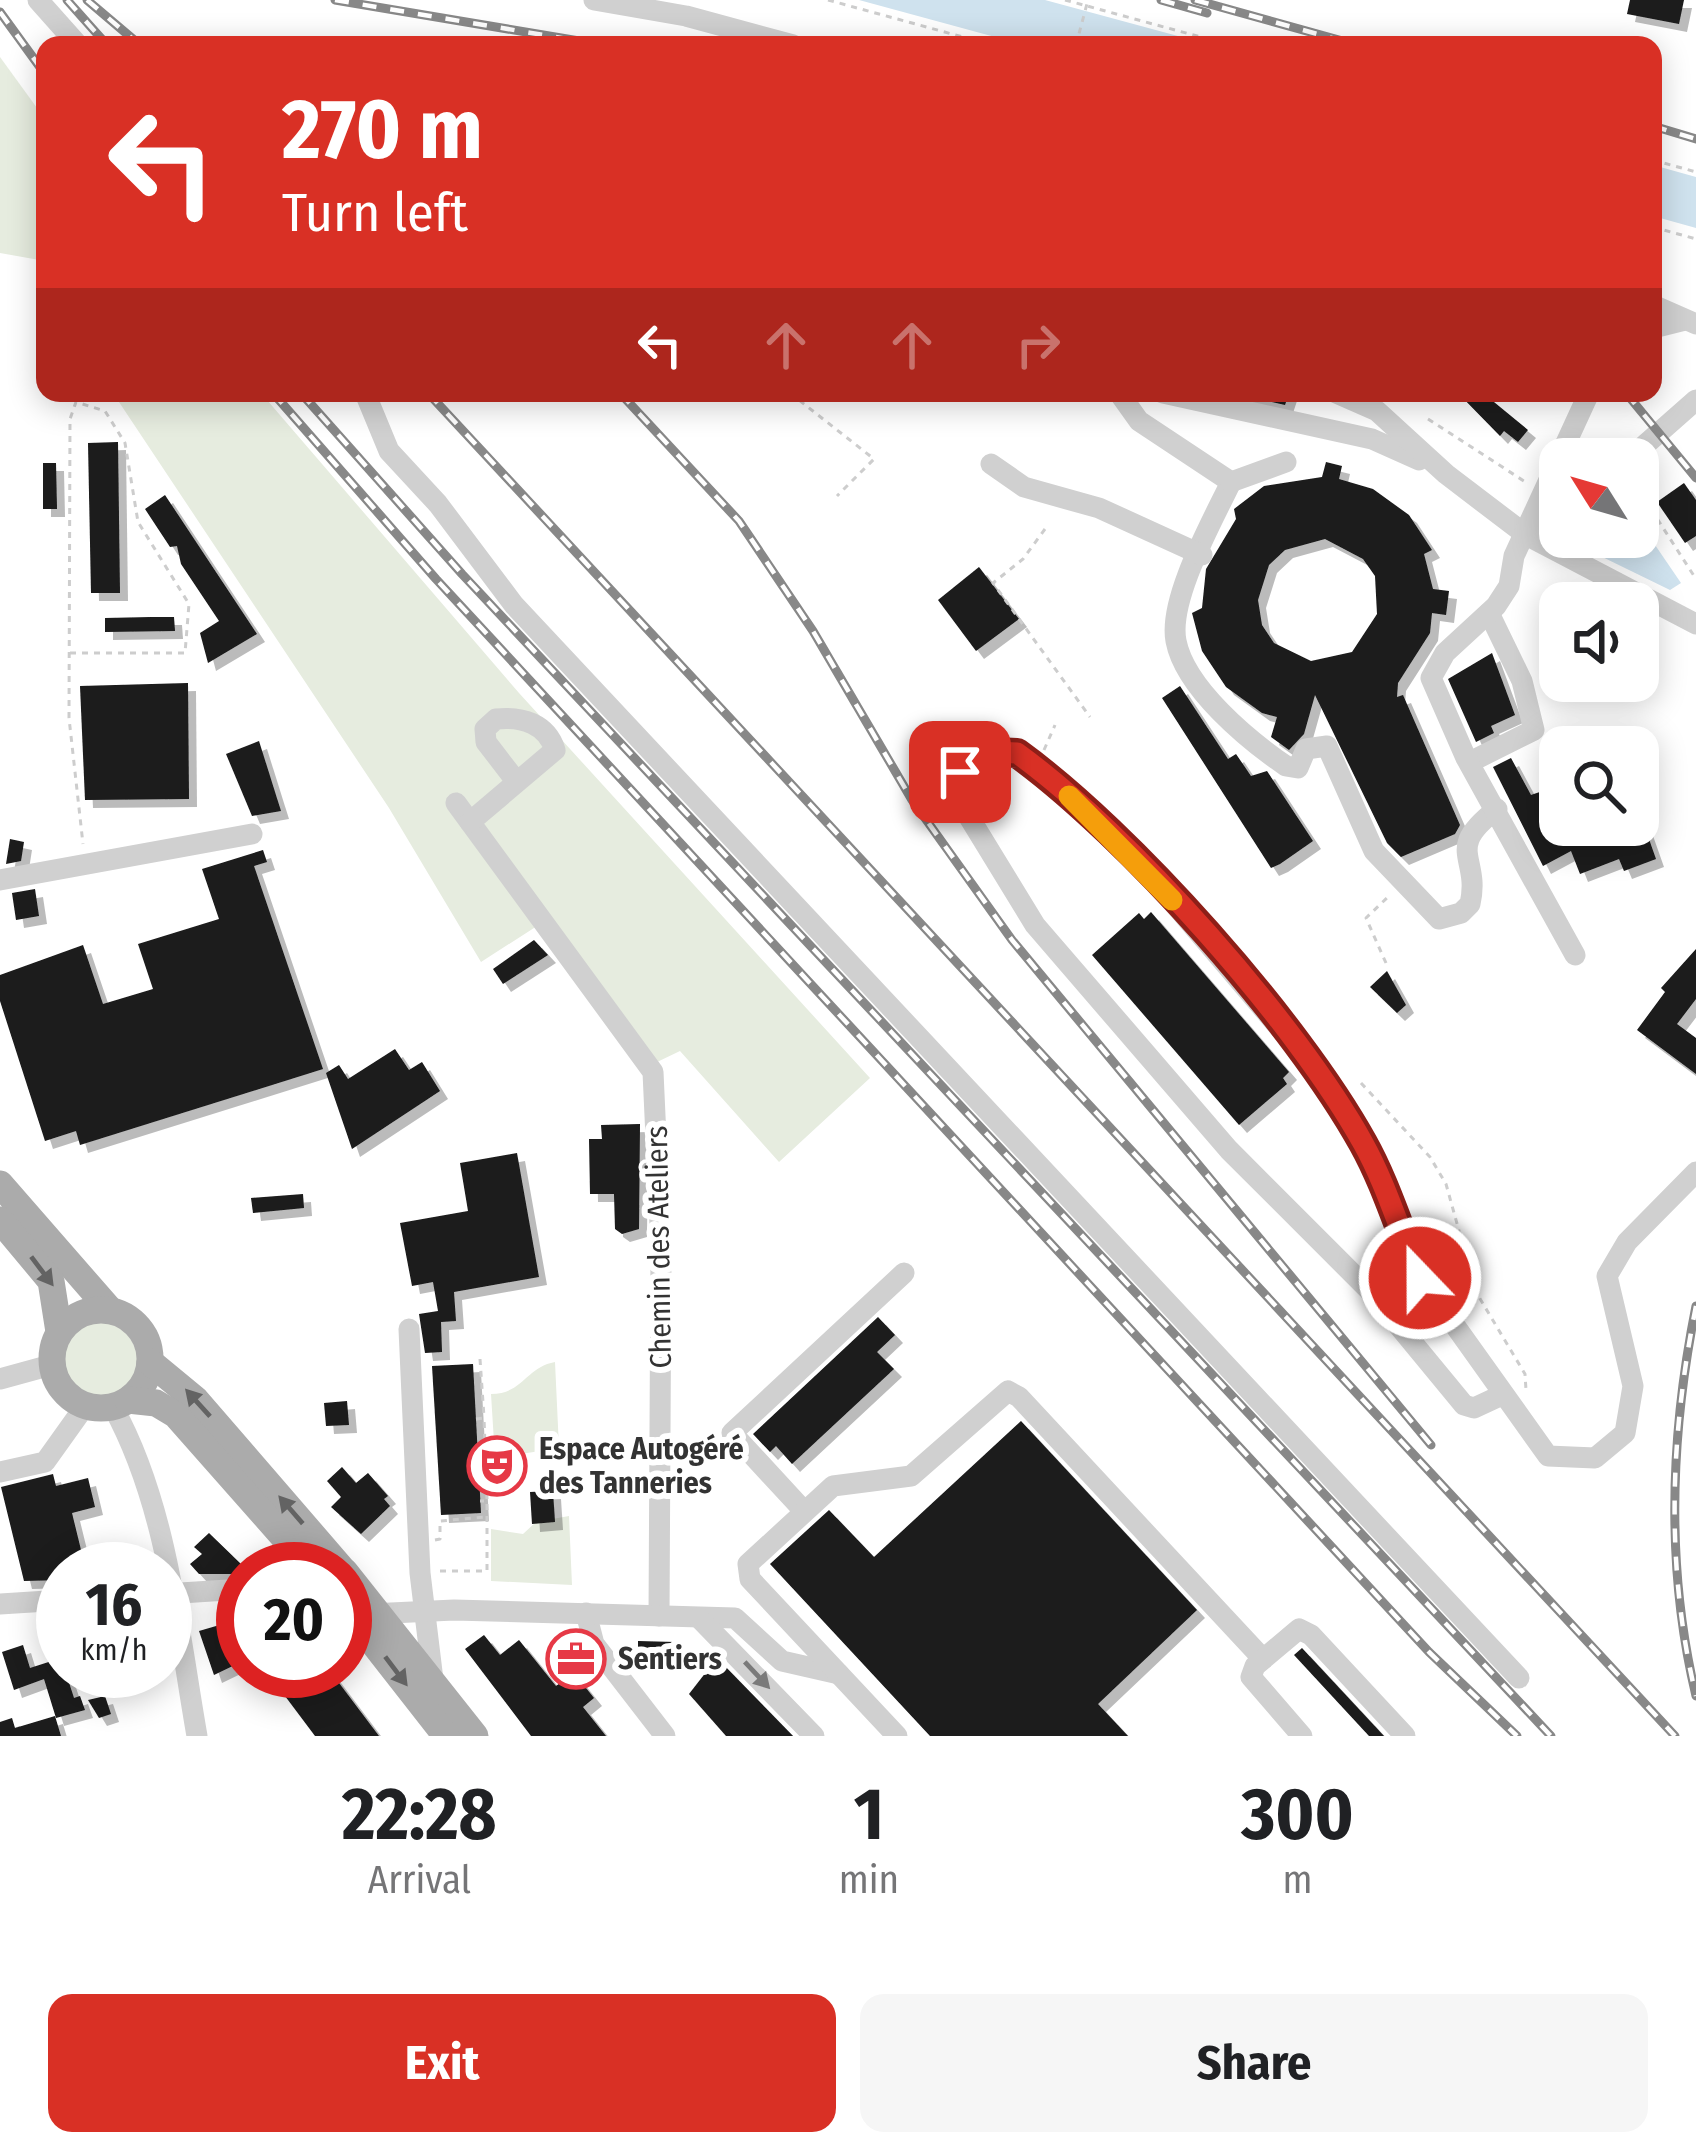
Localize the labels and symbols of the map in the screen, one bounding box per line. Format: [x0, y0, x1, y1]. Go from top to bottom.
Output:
north arrow [1539, 438, 1659, 558]
pin [909, 721, 1011, 823]
street label: Chemin des Ateliers [639, 1125, 679, 1369]
position arrow [1357, 1215, 1483, 1341]
one-way arrow [29, 1255, 53, 1286]
one-way arrow [185, 1389, 212, 1418]
place label: Espace Autogéré des Tanneries [539, 1431, 744, 1501]
theatre icon: Espace Autogéré des Tanneries [466, 1435, 528, 1497]
one-way arrow [278, 1495, 305, 1525]
speed limit sign: 20 [216, 1542, 372, 1698]
office icon: Sentiers [545, 1628, 607, 1690]
place label: Sentiers [618, 1641, 722, 1677]
one-way arrow [384, 1655, 408, 1687]
one-way arrow [743, 1661, 771, 1690]

